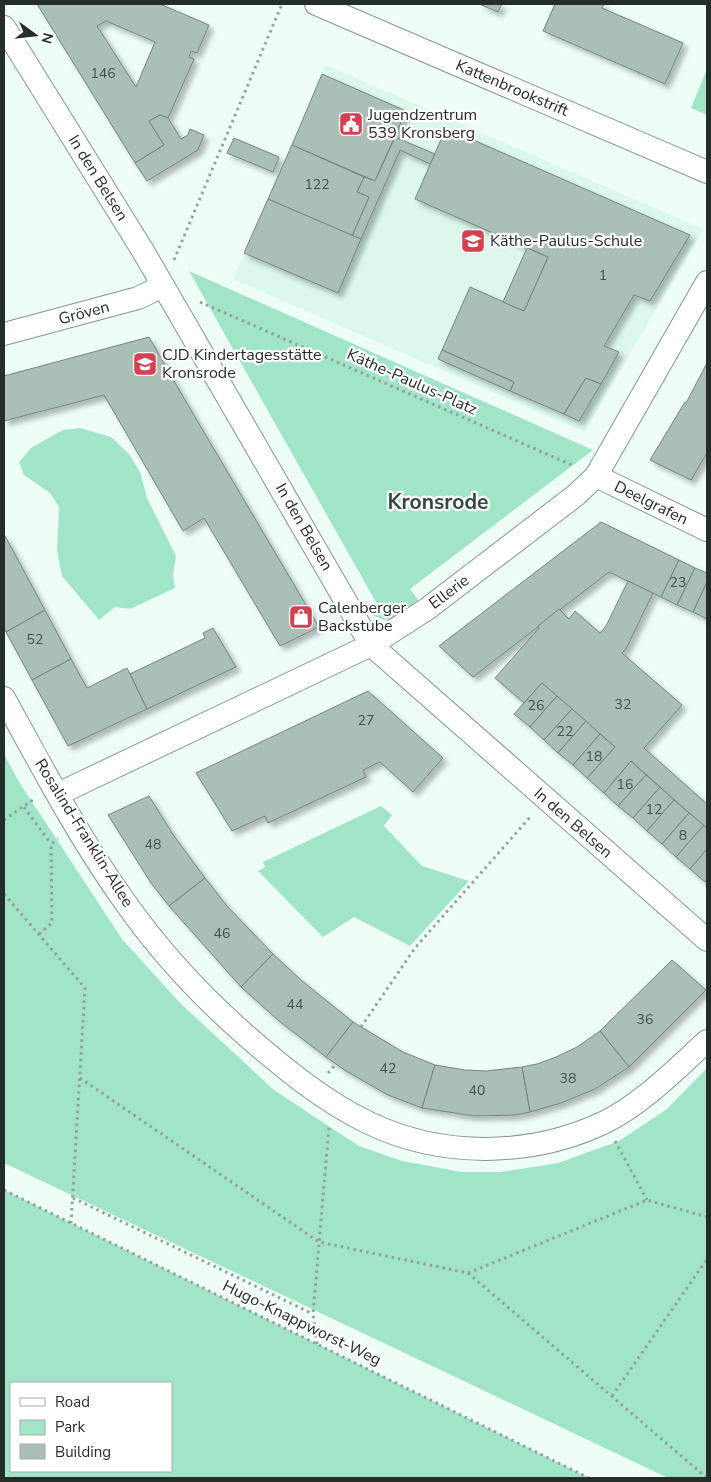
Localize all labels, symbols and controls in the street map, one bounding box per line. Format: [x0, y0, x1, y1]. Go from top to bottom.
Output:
north arrow [10, 10, 60, 60]
text: N [37, 31, 58, 46]
street label: Kattenbrookstrift [452, 54, 572, 122]
house number: 146 [90, 64, 116, 83]
place label: Jugendzentrum 539 Kronsberg [367, 104, 477, 144]
public building icon: Jugendzentrum 539 Kronsberg [338, 111, 364, 137]
street label: In den Belsen [63, 131, 133, 225]
house number: 122 [304, 175, 330, 194]
school or university icon: Käthe-Paulus-Schule [460, 228, 486, 254]
place label: Käthe-Paulus-Schule [490, 230, 642, 252]
house number: 1 [599, 266, 607, 285]
street label: Gröven [56, 296, 112, 330]
street label: Käthe-Paulus-Platz [343, 343, 481, 421]
place label: CJD Kindertagesstätte Kronsrode [162, 344, 321, 384]
school or university icon: CJD Kindertagesstätte Kronsrode [132, 351, 158, 377]
street label: Deelgrafen [610, 476, 692, 530]
street label: In den Belsen [270, 479, 338, 575]
district label: Kronsrode [388, 488, 488, 516]
street label: Ellerie [424, 570, 474, 614]
house number: 23 [670, 573, 686, 592]
place label: Calenberger Backstube [318, 597, 407, 637]
shop icon: Calenberger Backstube [288, 604, 314, 630]
house number: 52 [27, 630, 43, 649]
house number: 32 [615, 695, 631, 714]
house number: 26 [528, 696, 544, 715]
house number: 27 [358, 711, 374, 730]
house number: 22 [557, 722, 573, 741]
house number: 18 [586, 747, 602, 766]
street label: Rosalind-Franklin-Allee [29, 755, 139, 911]
house number: 16 [617, 775, 633, 794]
street label: In den Belsen [529, 783, 617, 863]
house number: 12 [646, 800, 662, 819]
house number: 8 [679, 826, 687, 845]
house number: 48 [145, 835, 161, 854]
house number: 46 [214, 924, 230, 943]
house number: 44 [287, 995, 303, 1014]
house number: 36 [637, 1010, 653, 1029]
house number: 42 [380, 1059, 396, 1078]
house number: 38 [560, 1069, 576, 1088]
house number: 40 [469, 1081, 485, 1100]
street label: Hugo-Knappworst-Weg [219, 1275, 385, 1371]
legend [10, 1382, 172, 1472]
text: Road [55, 1392, 90, 1412]
text: Park [55, 1417, 85, 1437]
text: Building [55, 1442, 111, 1462]

